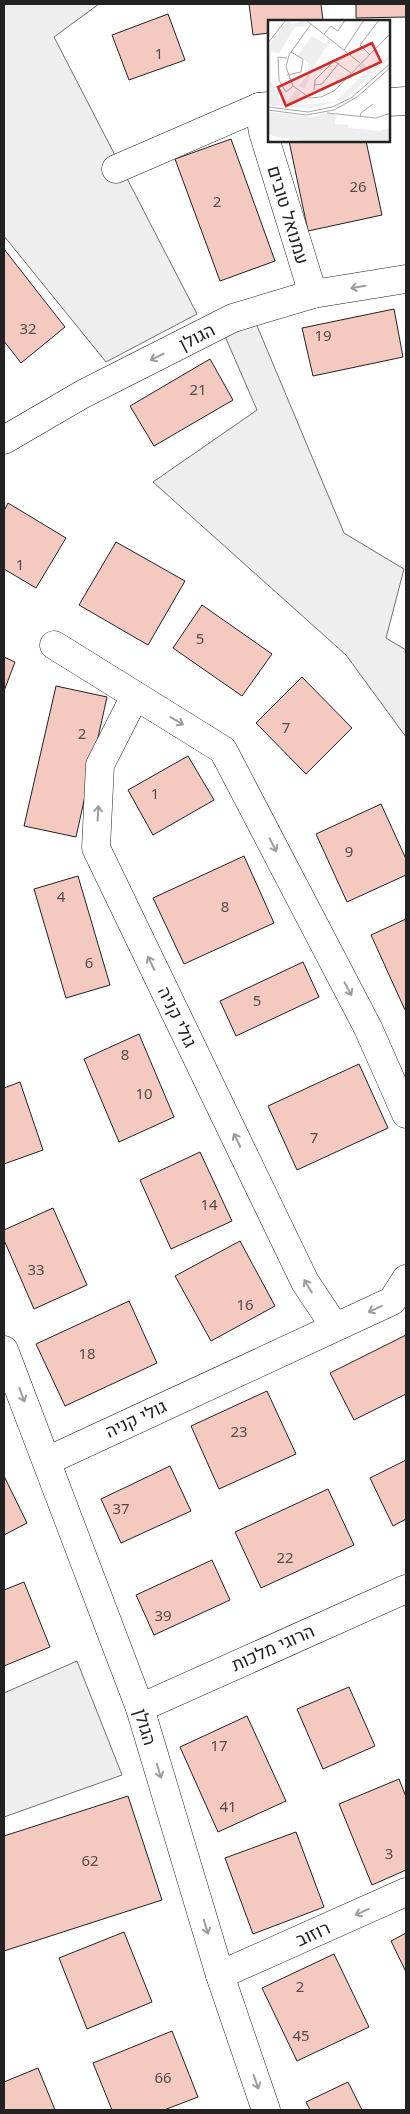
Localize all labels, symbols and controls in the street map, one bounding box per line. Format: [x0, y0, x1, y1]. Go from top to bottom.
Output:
inset map [268, 20, 390, 142]
house number: 1 [155, 43, 163, 63]
street label: עמנואל טובים [263, 162, 315, 267]
house number: 26 [349, 176, 367, 196]
house number: 2 [213, 191, 221, 211]
one-way arrow [350, 282, 366, 292]
street label: הגולן [174, 317, 219, 355]
house number: 32 [19, 318, 37, 338]
house number: 19 [314, 325, 332, 345]
one-way arrow [149, 352, 164, 362]
house number: 21 [189, 379, 207, 399]
house number: 1 [16, 554, 24, 574]
house number: 5 [196, 628, 204, 648]
one-way arrow [169, 716, 183, 726]
house number: 7 [282, 717, 290, 737]
house number: 2 [78, 723, 86, 743]
house number: 1 [151, 783, 159, 803]
one-way arrow [93, 805, 102, 821]
one-way arrow [268, 838, 278, 853]
house number: 9 [345, 841, 353, 861]
house number: 4 [57, 886, 66, 906]
house number: 8 [221, 896, 229, 916]
house number: 6 [85, 952, 93, 972]
one-way arrow [146, 955, 156, 970]
street label: גולי קניה [153, 982, 203, 1051]
one-way arrow [343, 982, 353, 997]
house number: 5 [253, 990, 261, 1010]
house number: 8 [121, 1044, 129, 1064]
house number: 10 [135, 1083, 153, 1103]
house number: 7 [310, 1127, 318, 1147]
one-way arrow [232, 1133, 242, 1148]
house number: 14 [200, 1194, 218, 1214]
house number: 33 [27, 1259, 45, 1279]
one-way arrow [303, 1280, 313, 1294]
house number: 16 [236, 1294, 254, 1314]
one-way arrow [368, 1304, 383, 1314]
house number: 18 [78, 1343, 96, 1363]
one-way arrow [18, 1388, 27, 1403]
street label: גולי קניה [101, 1393, 170, 1443]
house number: 23 [230, 1421, 248, 1441]
house number: 37 [112, 1498, 130, 1518]
house number: 22 [276, 1547, 294, 1567]
house number: 39 [154, 1605, 172, 1625]
street label: הרוגי מלכות [227, 1618, 318, 1676]
street label: הגולן [129, 1705, 163, 1748]
house number: 17 [210, 1735, 228, 1755]
one-way arrow [154, 1763, 164, 1779]
house number: 41 [219, 1796, 237, 1816]
house number: 3 [385, 1843, 393, 1863]
house number: 62 [81, 1850, 99, 1870]
one-way arrow [355, 1908, 370, 1917]
street label: רוזוב [292, 1915, 334, 1951]
one-way arrow [201, 1919, 211, 1935]
house number: 2 [296, 1976, 304, 1996]
house number: 45 [292, 2025, 310, 2045]
house number: 66 [154, 2067, 172, 2087]
one-way arrow [252, 2073, 261, 2089]

